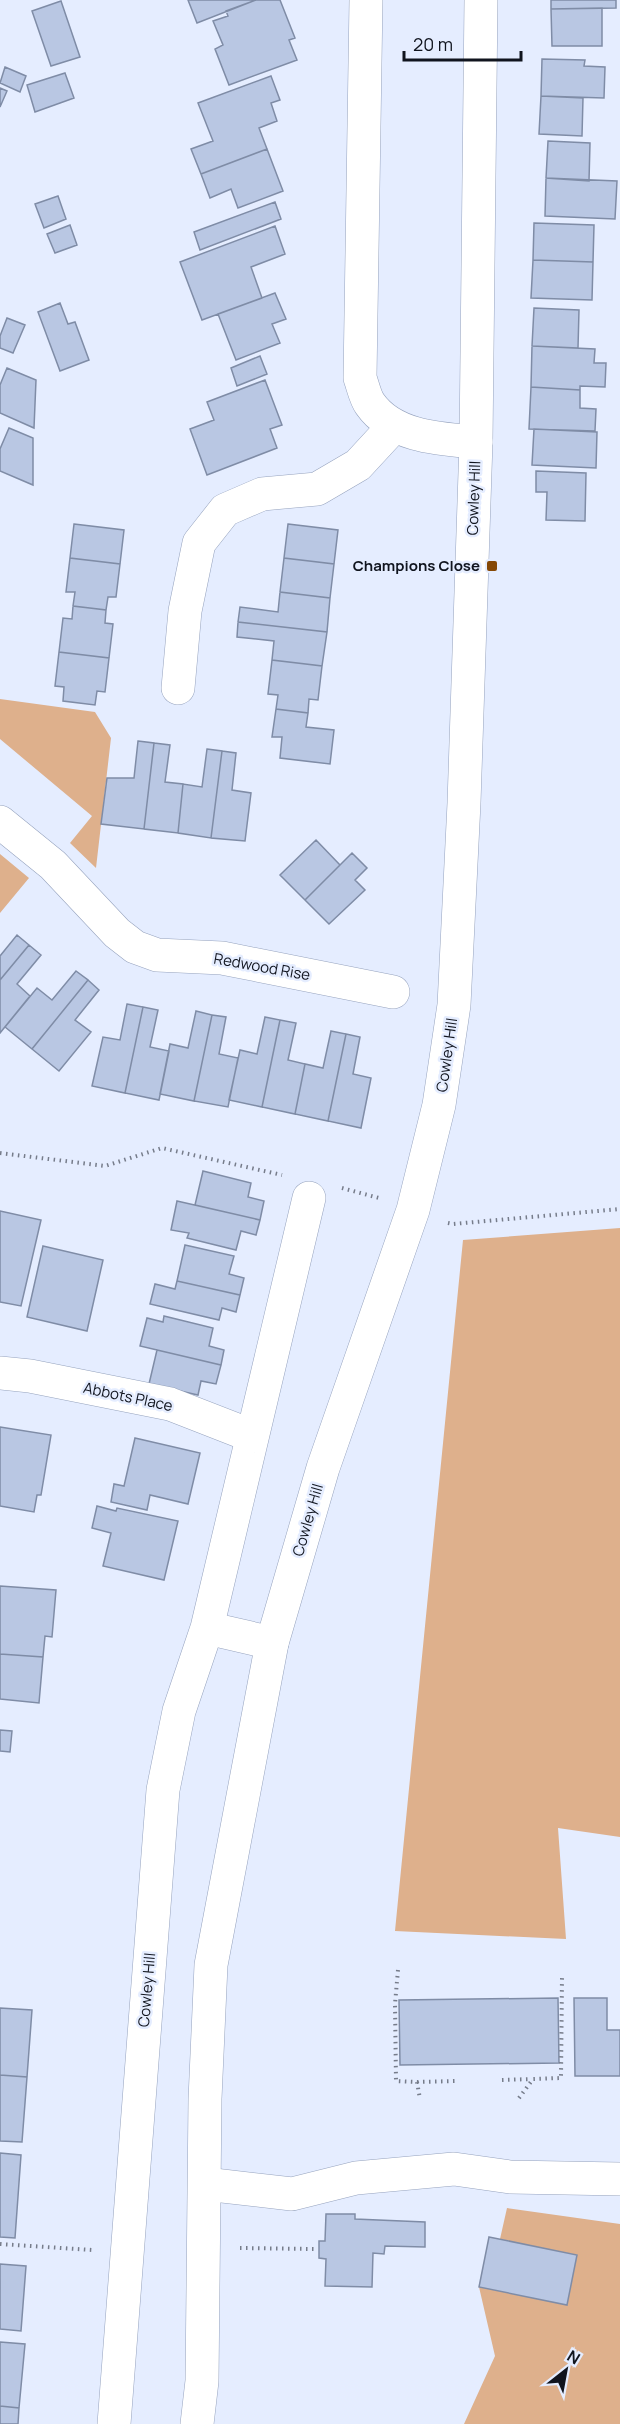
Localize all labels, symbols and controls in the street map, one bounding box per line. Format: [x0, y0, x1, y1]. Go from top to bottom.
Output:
scale bar [404, 24, 521, 62]
text: 20 m [413, 32, 453, 56]
street label: Cowley Hill [462, 460, 485, 536]
place label: Champions Close [353, 555, 480, 576]
marker: Champions Close [485, 559, 499, 573]
street label: Redwood Rise [212, 948, 312, 985]
street label: Cowley Hill [431, 1017, 462, 1093]
street label: Abbots Place [82, 1377, 175, 1416]
street label: Cowley Hill [287, 1481, 328, 1559]
street label: Cowley Hill [133, 1952, 160, 2028]
north arrow [536, 2340, 596, 2400]
text: N [563, 2345, 584, 2370]

